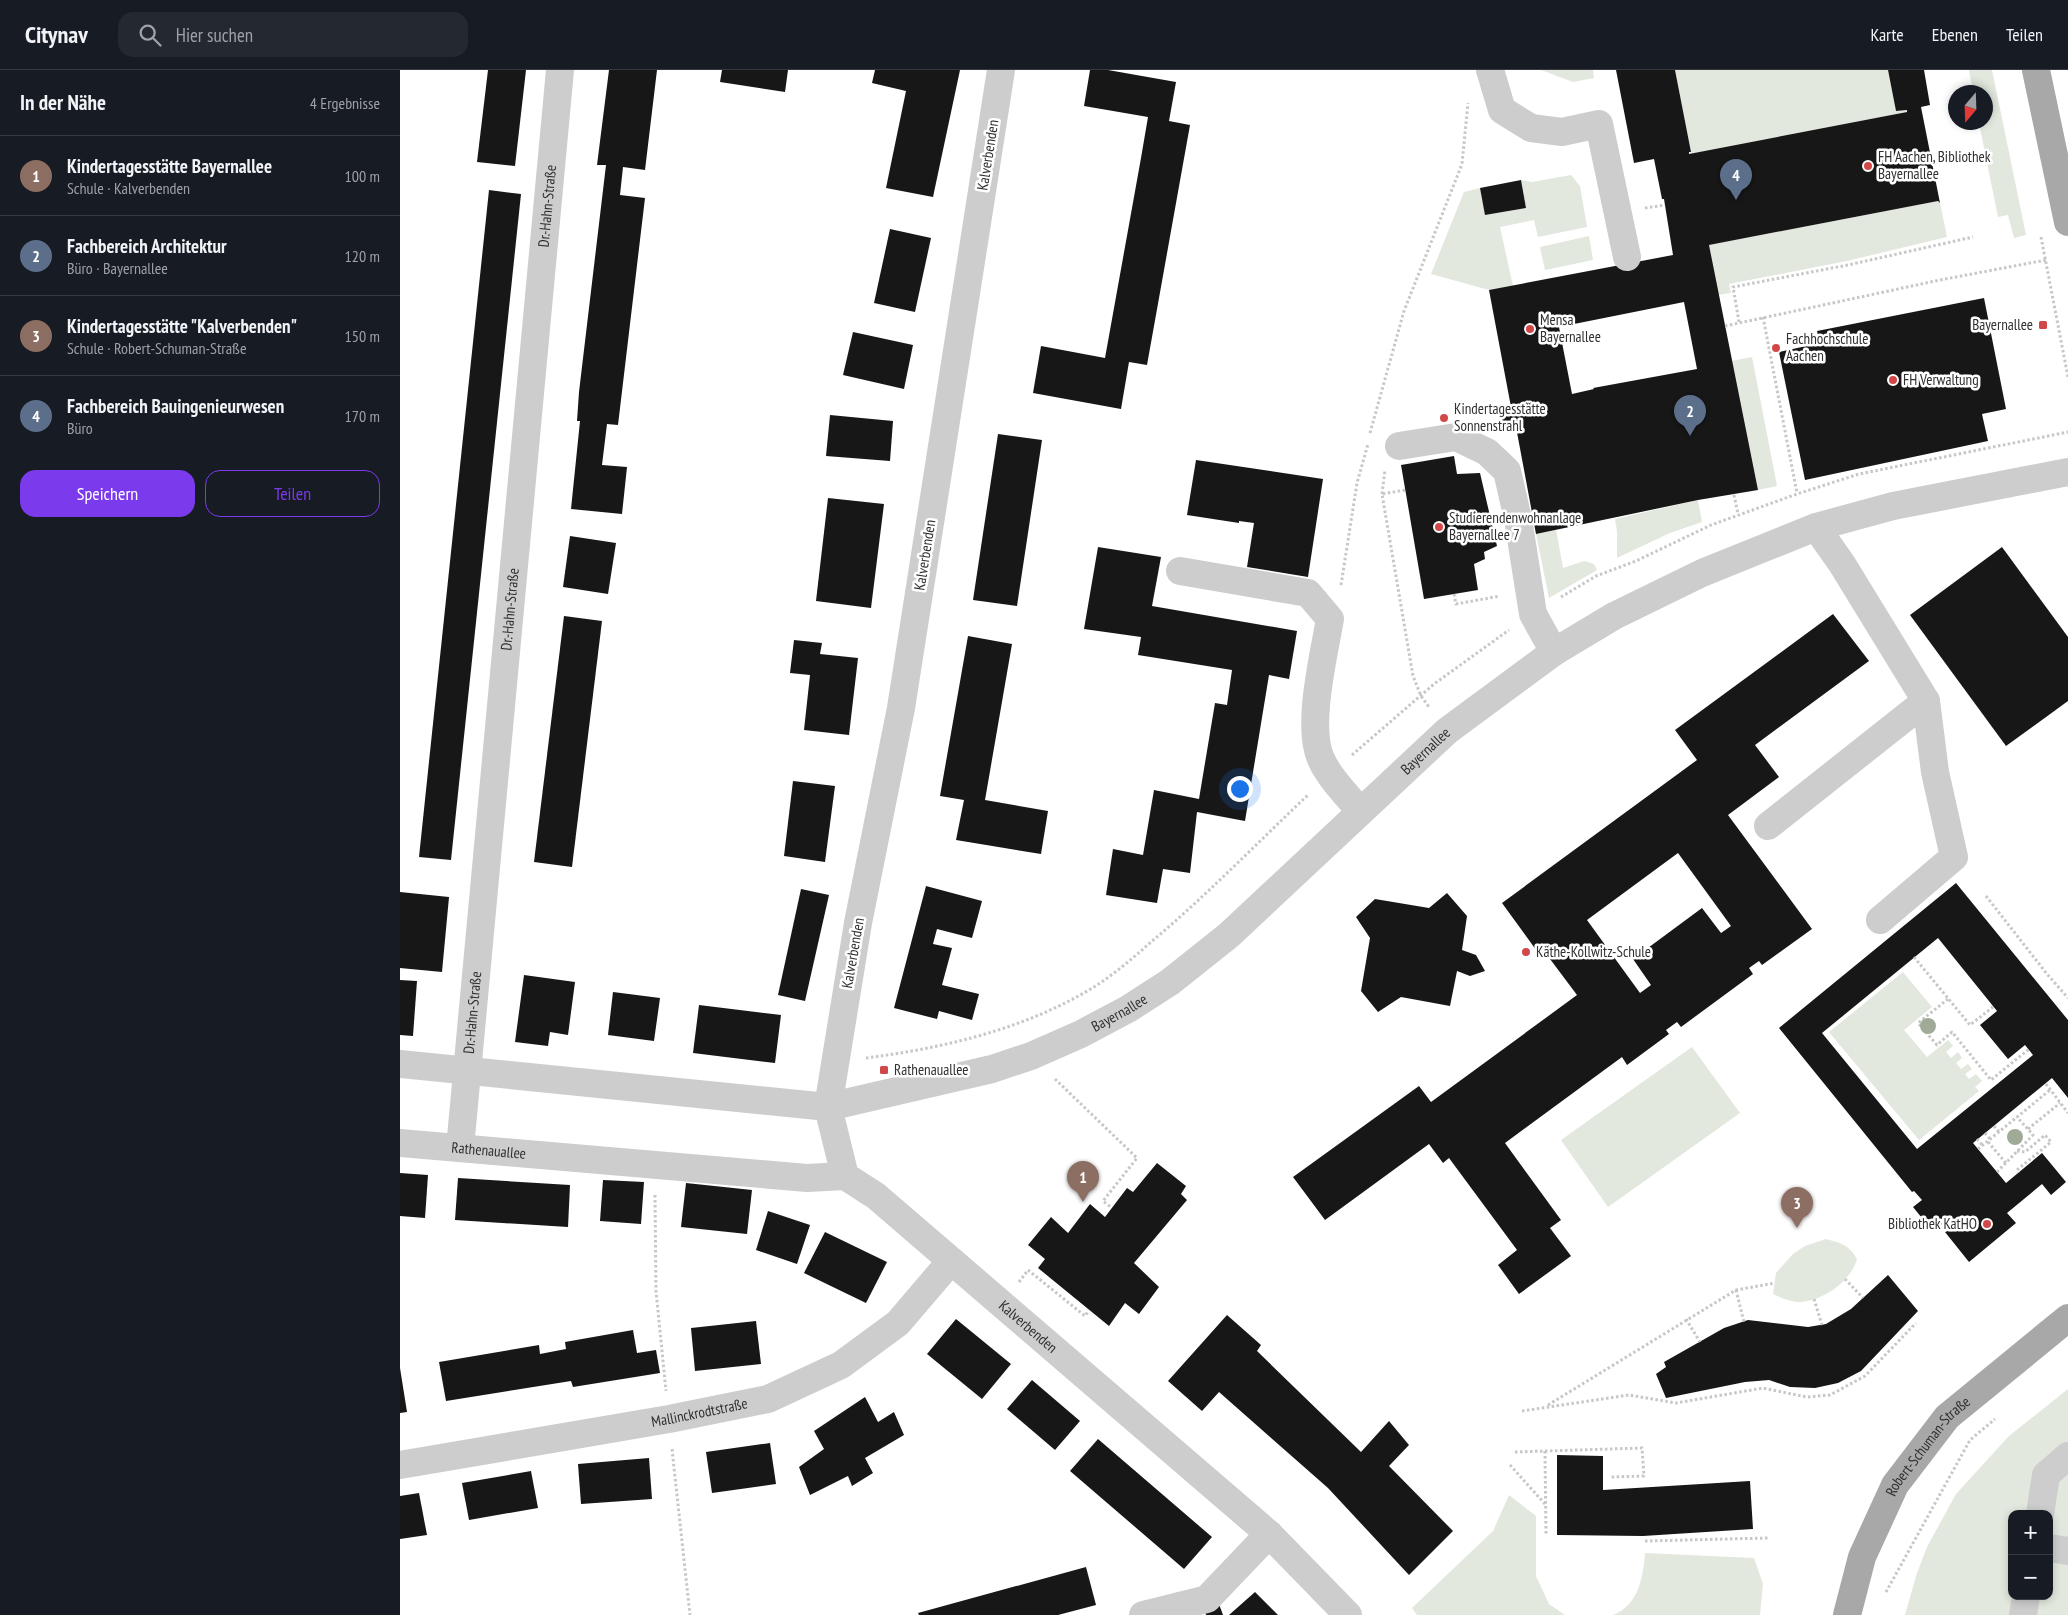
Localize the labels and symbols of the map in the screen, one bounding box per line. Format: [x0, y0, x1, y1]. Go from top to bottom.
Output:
north arrow [1948, 85, 1993, 130]
street label: Kalverbenden [973, 118, 1002, 192]
place label: FH Aachen, Bibliothek Bayernallee [1878, 147, 1991, 183]
pin: 4 [1720, 159, 1752, 200]
marker: FH Aachen, Bibliothek Bayernallee [1862, 160, 1874, 172]
street label: Dr.-Hahn-Straße [534, 164, 560, 248]
place label: Mensa Bayernallee [1540, 310, 1601, 346]
place label: Bayernallee [1972, 315, 2033, 334]
marker: Bayernallee [2037, 319, 2049, 331]
marker: Mensa Bayernallee [1524, 323, 1536, 335]
place label: Fachhochschule Aachen [1786, 329, 1868, 365]
marker: Fachhochschule Aachen [1770, 342, 1782, 354]
place label: FH Verwaltung [1903, 370, 1979, 389]
marker: FH Verwaltung [1887, 374, 1899, 386]
pin: 2 [1674, 395, 1706, 436]
place label: Kindertagesstätte Sonnenstrahl [1454, 399, 1546, 435]
marker: Kindertagesstätte Sonnenstrahl [1438, 412, 1450, 424]
place label: Studierendenwohnanlage Bayernallee 7 [1449, 508, 1581, 544]
street label: Kalverbenden [910, 518, 939, 592]
marker: Studierendenwohnanlage Bayernallee 7 [1433, 521, 1445, 533]
street label: Dr.-Hahn-Straße [496, 567, 523, 651]
street label: Bayernallee [1396, 723, 1454, 778]
your location [1227, 776, 1253, 802]
street label: Kalverbenden [837, 916, 868, 990]
place label: Käthe-Kollwitz-Schule [1536, 942, 1651, 961]
marker: Käthe-Kollwitz-Schule [1520, 946, 1532, 958]
street label: Dr.-Hahn-Straße [459, 971, 485, 1055]
street label: Bayernallee [1088, 989, 1151, 1036]
place label: Rathenauallee [894, 1060, 968, 1079]
marker: Rathenauallee [878, 1064, 890, 1076]
street label: Rathenauallee [451, 1137, 527, 1163]
pin: 1 [1067, 1161, 1099, 1202]
pin: 3 [1781, 1187, 1813, 1228]
place label: Bibliothek KatHO [1888, 1214, 1977, 1233]
marker: Bibliothek KatHO [1981, 1218, 1993, 1230]
street label: Kalverbenden [995, 1296, 1062, 1357]
street label: Robert-Schuman-Straße [1881, 1392, 1974, 1499]
street label: Mallinckrodtstraße [650, 1393, 749, 1431]

